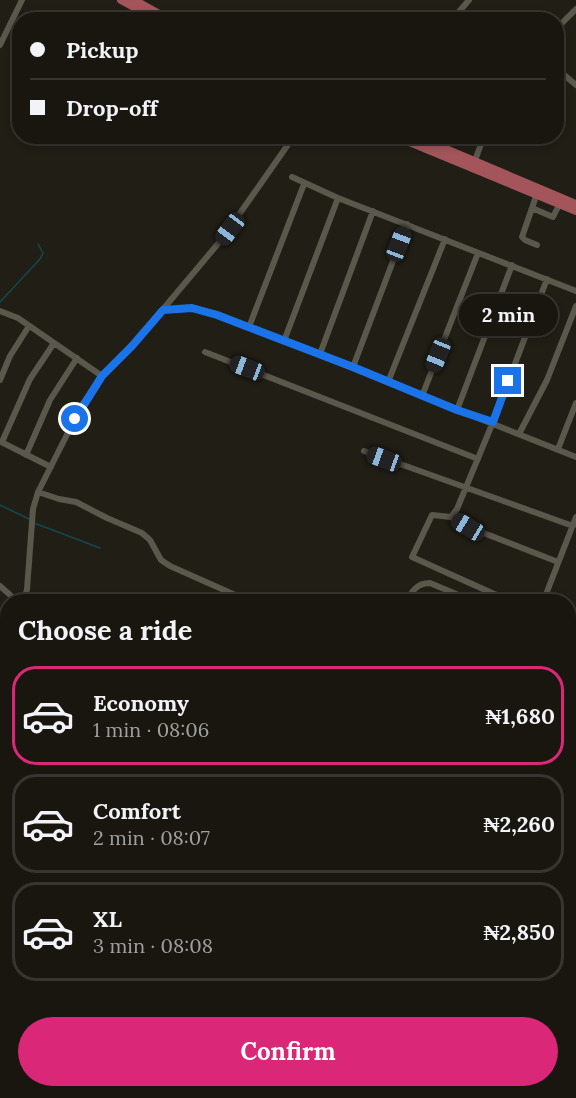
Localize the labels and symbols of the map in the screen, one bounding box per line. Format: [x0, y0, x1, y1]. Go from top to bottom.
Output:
car [212, 209, 248, 249]
car [384, 224, 414, 264]
callout: 2 min [458, 294, 558, 336]
car [423, 335, 453, 375]
car [227, 353, 267, 383]
route end [494, 367, 521, 394]
route start [61, 405, 88, 432]
car [364, 444, 404, 474]
car [448, 510, 488, 544]

